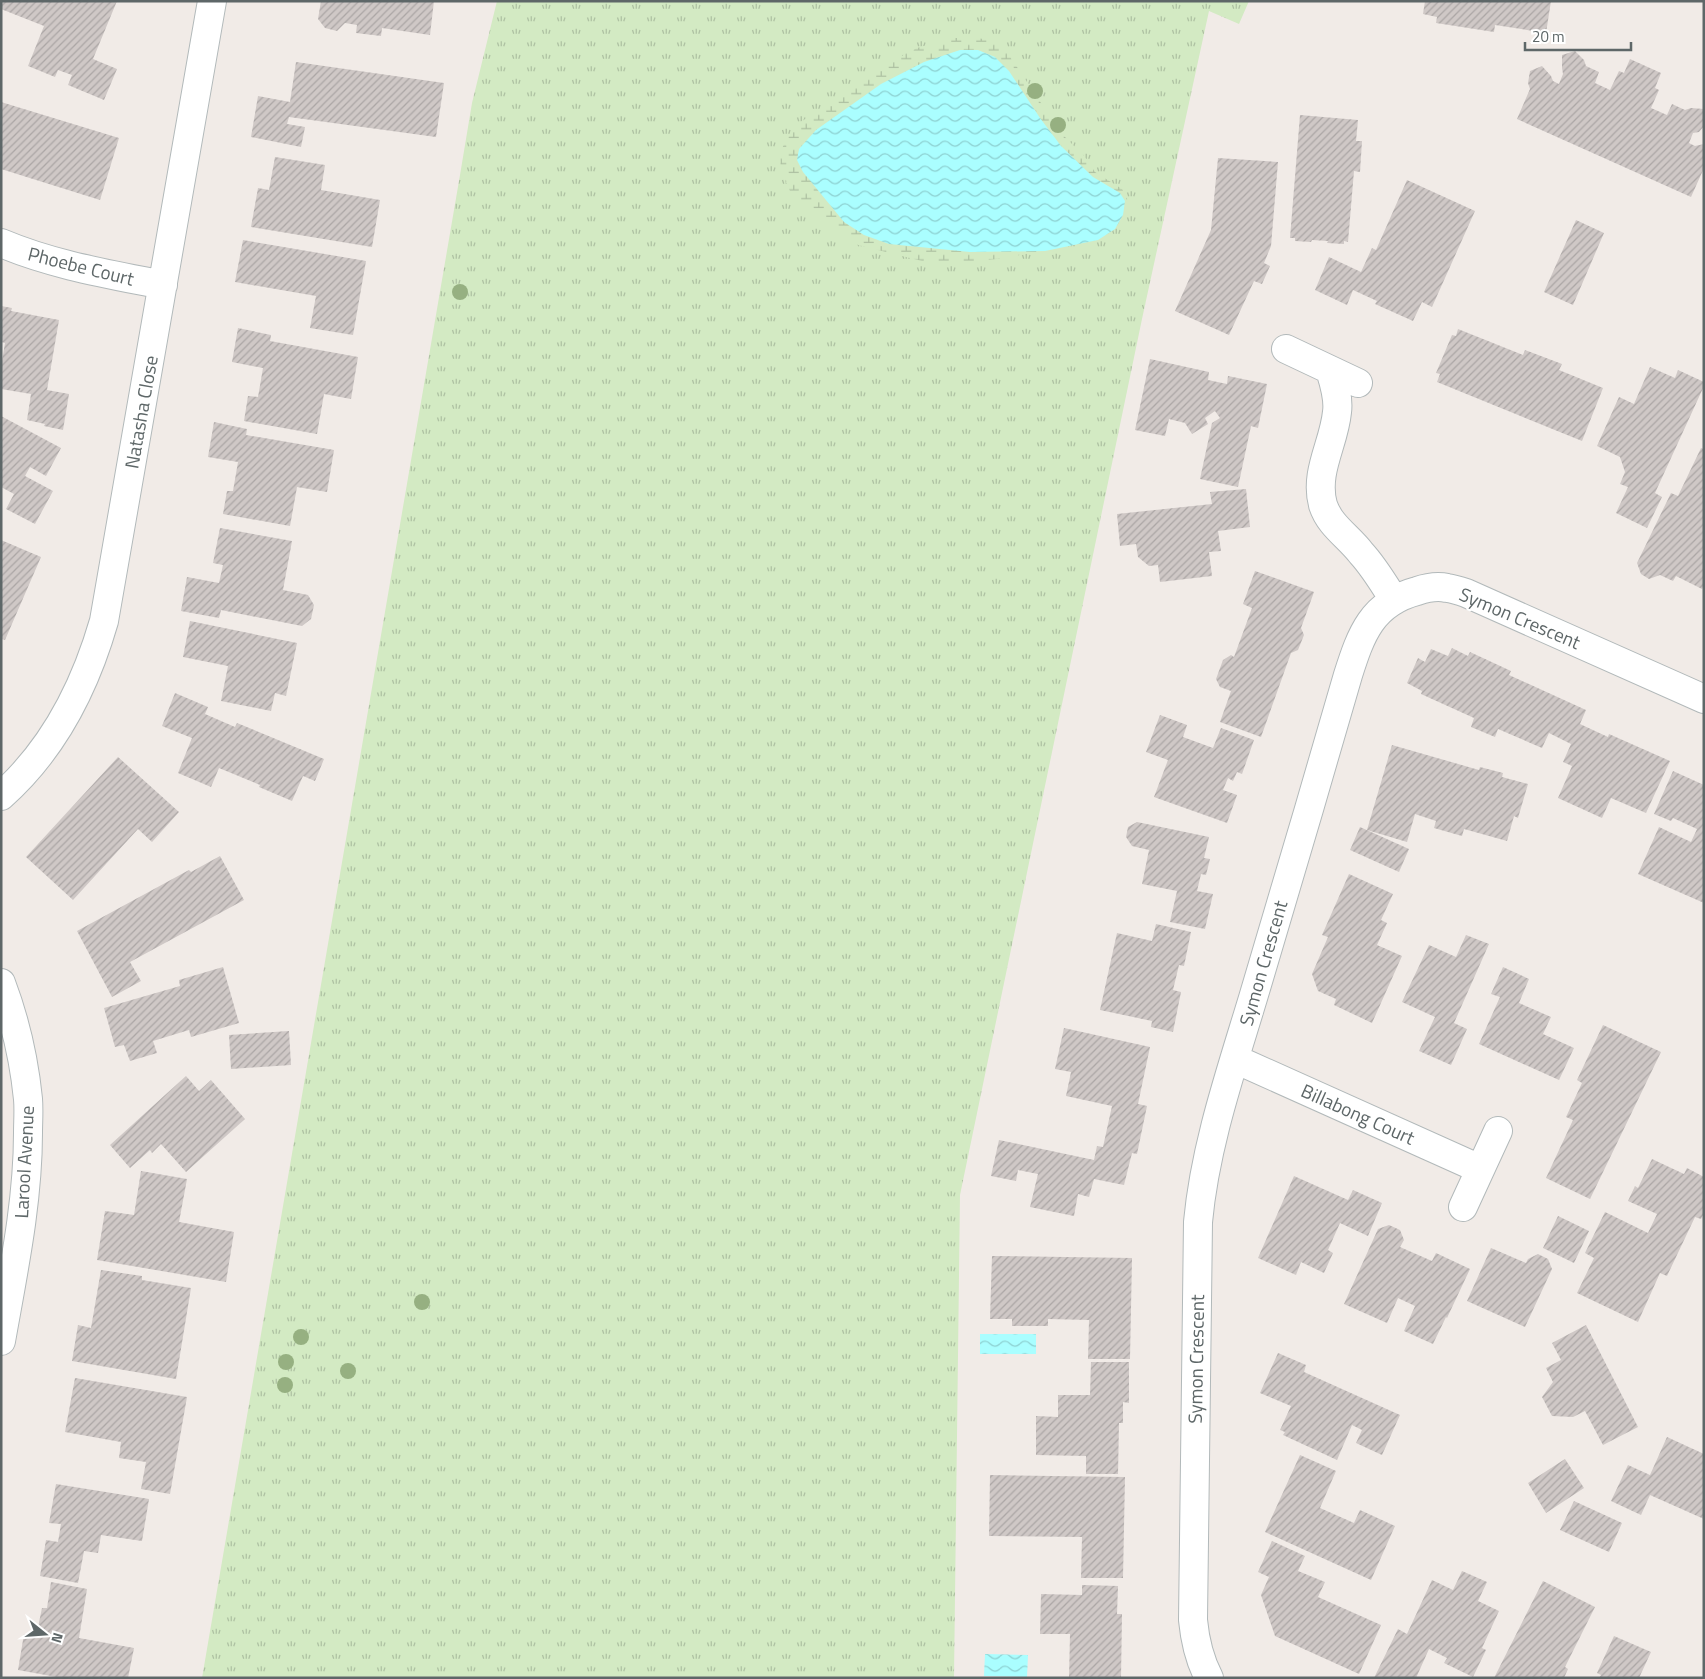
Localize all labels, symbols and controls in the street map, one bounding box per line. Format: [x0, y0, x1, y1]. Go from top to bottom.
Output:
scale bar [1525, 20, 1631, 52]
text: 20 m [1532, 25, 1565, 48]
street label: Phoebe Court [25, 238, 138, 293]
street label: Natasha Close [116, 353, 165, 471]
street label: Symon Crescent [1455, 579, 1586, 656]
street label: Symon Crescent [1231, 896, 1294, 1029]
street label: Billabong Court [1297, 1076, 1420, 1152]
street label: Larool Avenue [6, 1105, 41, 1219]
street label: Symon Crescent [1180, 1294, 1211, 1424]
north arrow [20, 1609, 70, 1659]
text: N [46, 1630, 69, 1646]

